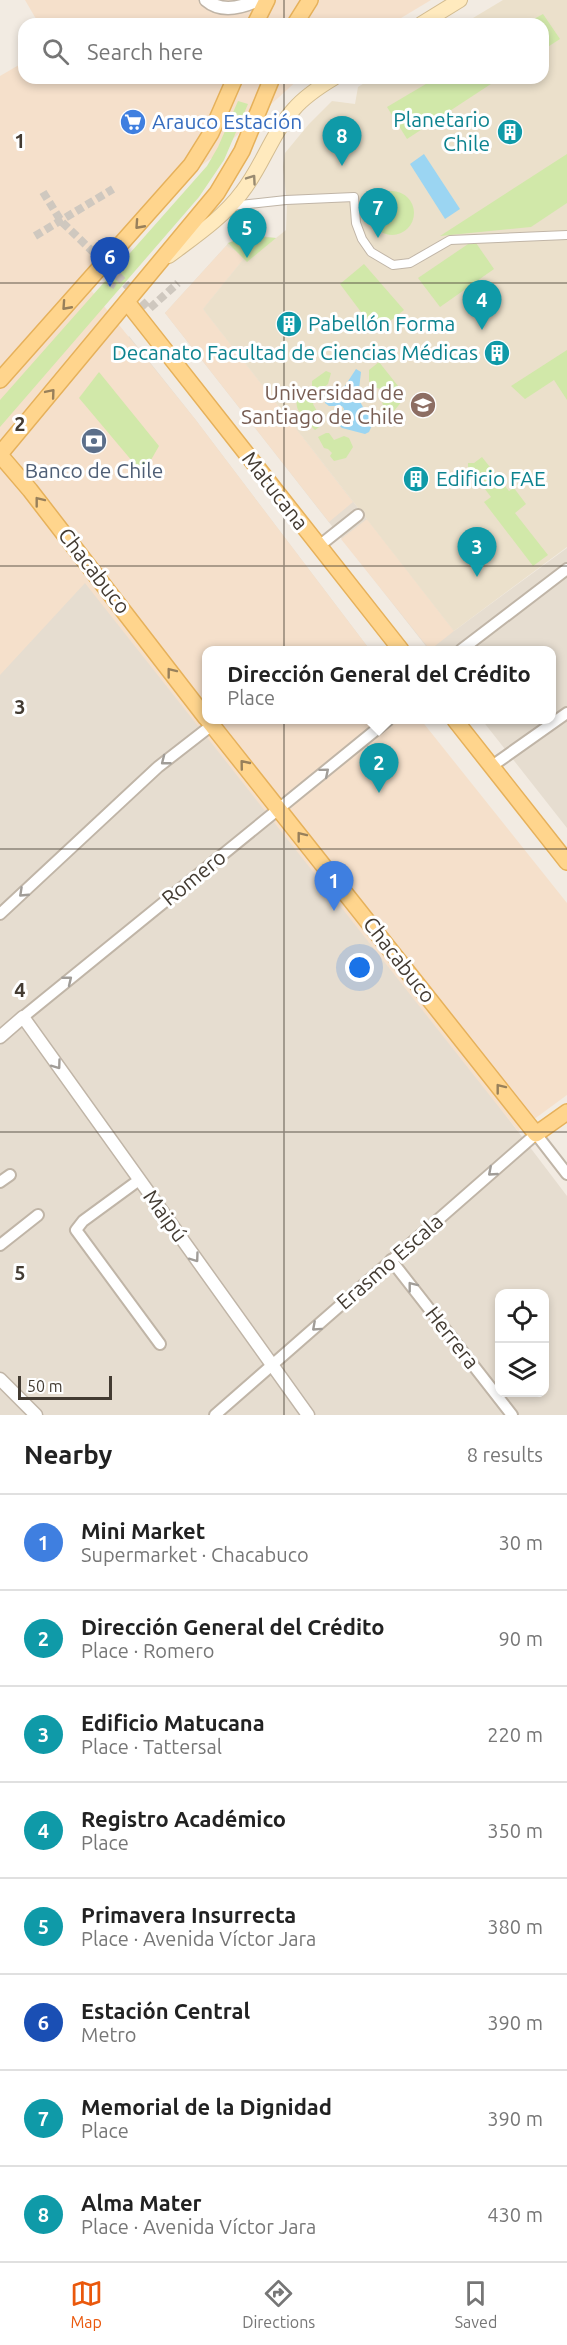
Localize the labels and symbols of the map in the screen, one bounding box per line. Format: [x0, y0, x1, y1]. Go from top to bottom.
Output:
supermarket icon: Arauco Estación [118, 107, 148, 137]
place label: Planetario Chile [393, 107, 490, 155]
place label: Arauco Estación [152, 109, 302, 133]
pin: 8 [322, 116, 362, 166]
building icon: Planetario Chile [495, 117, 525, 147]
text: 1 [14, 129, 26, 152]
one-way arrow [245, 175, 256, 186]
pin: 7 [358, 188, 398, 238]
pin: 5 [228, 208, 266, 258]
one-way arrow [135, 218, 146, 228]
pin: 6 [90, 238, 130, 287]
pin: 4 [462, 280, 502, 330]
one-way arrow [62, 299, 73, 309]
building icon: Pabellón Forma [274, 309, 304, 339]
place label: Pabellón Forma [308, 311, 455, 335]
building icon: Decanato Facultad de Ciencias Médicas [482, 338, 512, 368]
place label: Decanato Facultad de Ciencias Médicas [112, 340, 478, 364]
place label: Universidad de Santiago de Chile [241, 380, 404, 428]
one-way arrow [43, 389, 54, 400]
school or university icon: Universidad de Santiago de Chile [408, 390, 438, 420]
text: 2 [14, 412, 26, 435]
bank icon: Banco de Chile [79, 426, 109, 456]
street label: Matucana [238, 447, 314, 534]
place label: Banco de Chile [25, 458, 163, 482]
building icon: Edificio FAE [401, 464, 431, 494]
place label: Edificio FAE [436, 466, 546, 490]
one-way arrow [35, 496, 46, 507]
street label: Chacabuco [54, 523, 136, 618]
pin: 3 [458, 528, 496, 577]
one-way arrow [167, 667, 178, 678]
text: 3 [14, 695, 26, 718]
pin: 2 [360, 744, 398, 793]
one-way arrow [161, 753, 172, 764]
one-way arrow [240, 760, 251, 771]
one-way arrow [318, 768, 329, 779]
one-way arrow [297, 832, 308, 843]
street label: Romero [157, 844, 230, 910]
pin: 1 [314, 862, 354, 911]
one-way arrow [19, 886, 29, 897]
street label: Chacabuco [359, 912, 441, 1007]
your location [345, 953, 374, 982]
one-way arrow [61, 977, 72, 988]
text: 4 [14, 978, 26, 1001]
one-way arrow [50, 1058, 61, 1069]
one-way arrow [496, 1084, 507, 1095]
one-way arrow [488, 1165, 499, 1176]
street label: Maipú [139, 1185, 193, 1246]
street label: Erasmo Escala [331, 1209, 447, 1314]
one-way arrow [188, 1251, 199, 1262]
text: 5 [14, 1261, 26, 1284]
one-way arrow [408, 1282, 419, 1293]
street label: Herrera [421, 1301, 485, 1373]
one-way arrow [312, 1320, 323, 1331]
scale bar [18, 1373, 112, 1400]

